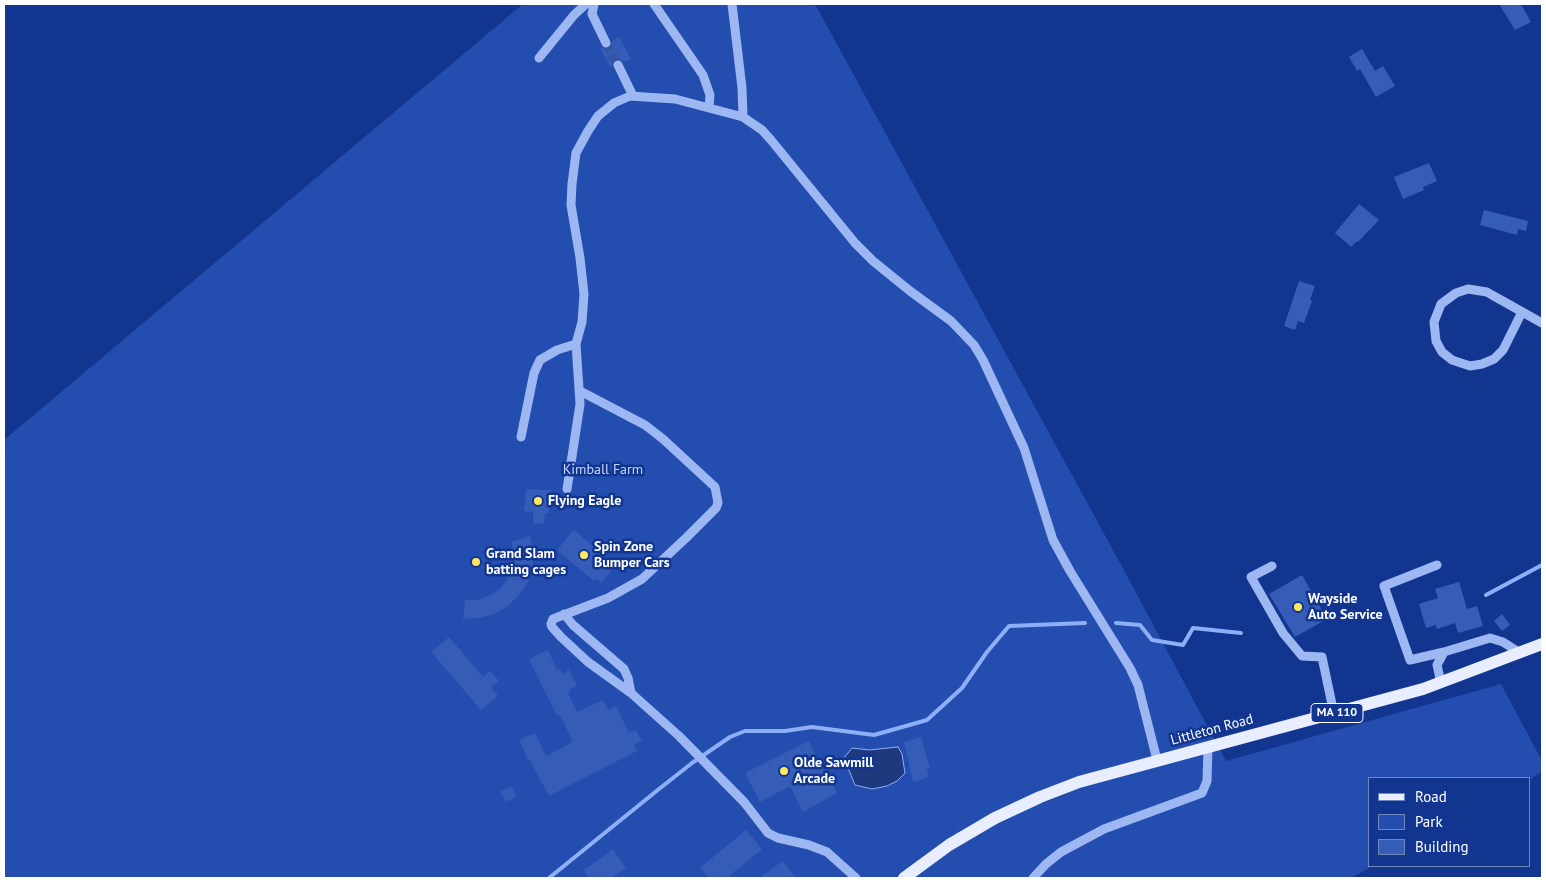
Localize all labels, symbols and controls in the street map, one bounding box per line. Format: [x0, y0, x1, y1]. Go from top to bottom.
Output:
park label: Kimball Farm [563, 462, 643, 478]
place label: Flying Eagle [548, 493, 621, 509]
marker: Flying Eagle [532, 495, 544, 507]
place label: Spin Zone Bumper Cars [594, 539, 670, 572]
place label: Grand Slam batting cages [486, 546, 566, 578]
marker: Spin Zone Bumper Cars [578, 549, 590, 561]
marker: Grand Slam batting cages [470, 556, 482, 568]
place label: Wayside Auto Service [1308, 591, 1383, 624]
marker: Wayside Auto Service [1292, 601, 1304, 613]
road number: MA 110 [1311, 704, 1363, 722]
street label: Littleton Road [1169, 711, 1255, 749]
place label: Olde Sawmill Arcade [794, 755, 873, 788]
marker: Olde Sawmill Arcade [778, 765, 790, 777]
legend [1368, 777, 1531, 867]
text: Road [1415, 787, 1447, 806]
text: Park [1415, 812, 1443, 831]
text: Building [1415, 837, 1469, 856]

